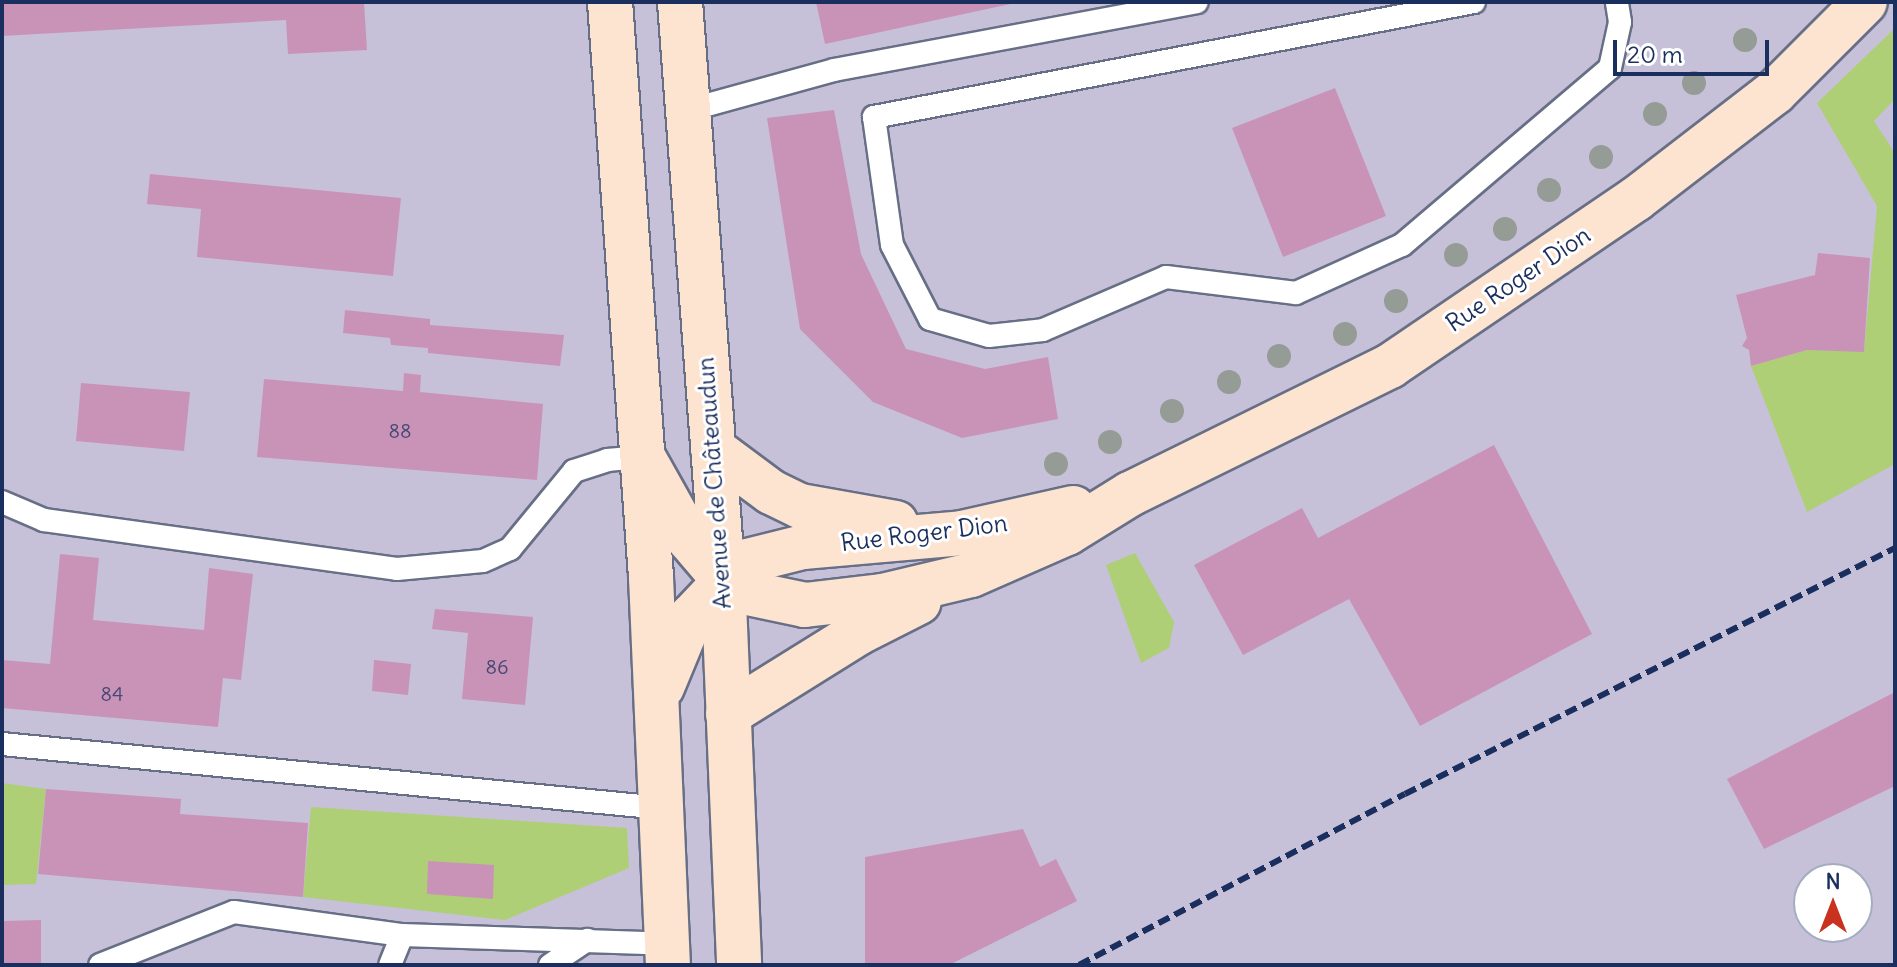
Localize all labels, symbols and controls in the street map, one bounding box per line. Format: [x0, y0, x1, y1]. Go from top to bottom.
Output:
scale bar [1617, 24, 1773, 74]
text: 20 m [1627, 39, 1683, 69]
street label: Rue Roger Dion [1440, 220, 1596, 338]
street label: Avenue de Châteaudun [691, 356, 737, 610]
house number: 88 [388, 418, 412, 442]
street label: Rue Roger Dion [839, 508, 1009, 558]
house number: 86 [485, 654, 509, 678]
house number: 84 [100, 681, 124, 705]
north arrow [1793, 863, 1873, 943]
text: N [1825, 867, 1841, 895]

